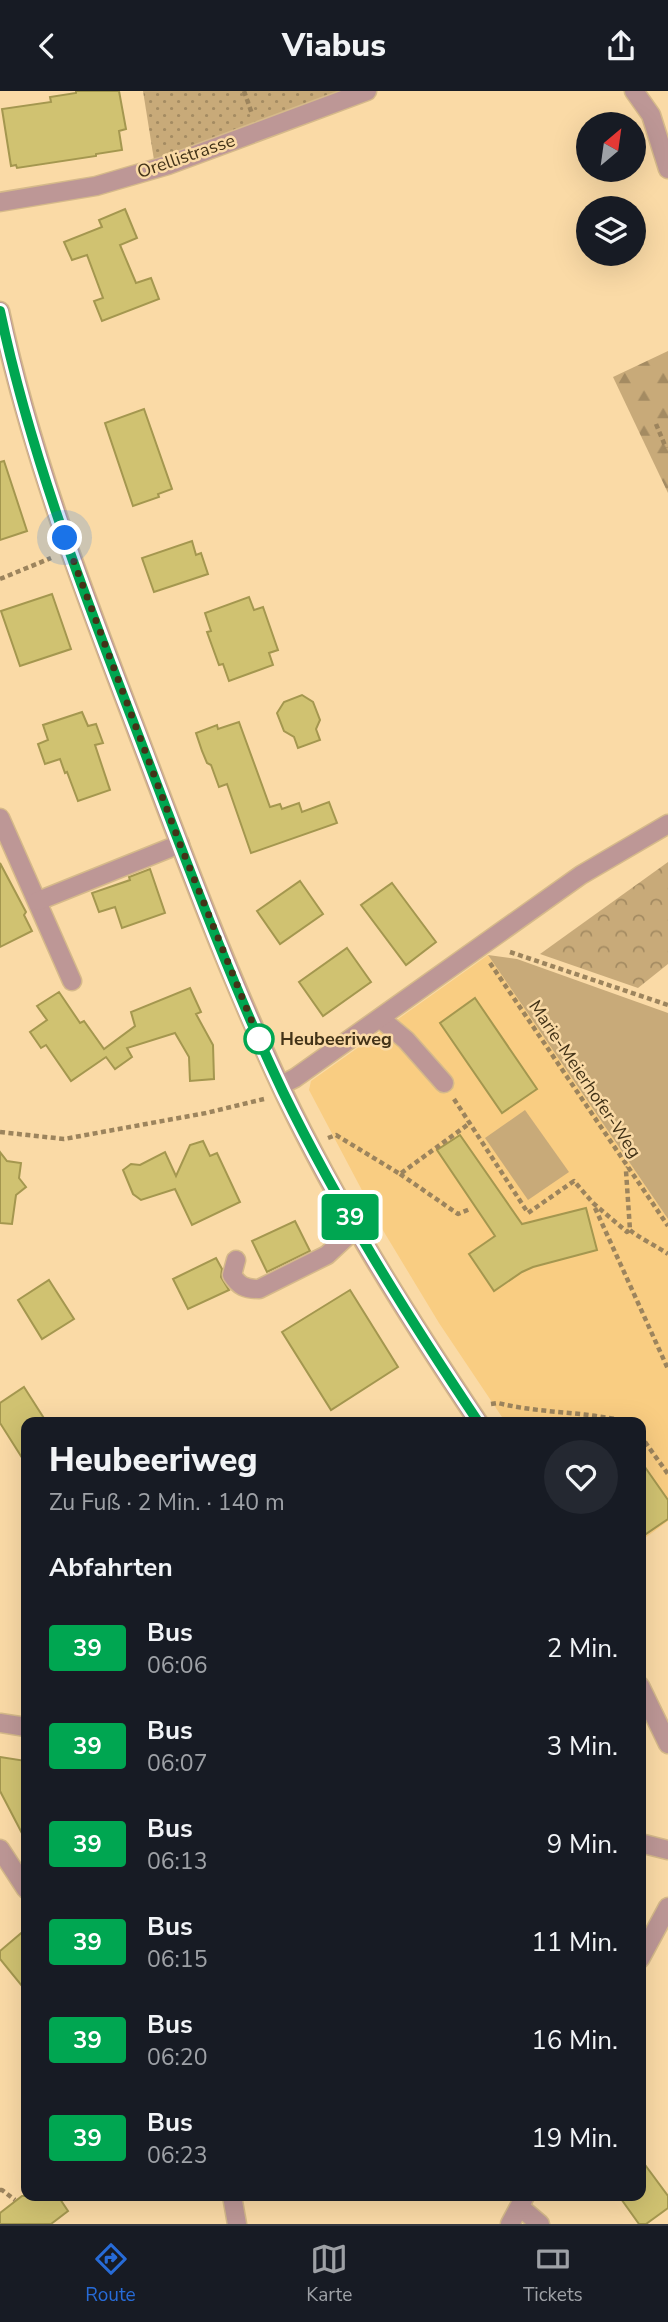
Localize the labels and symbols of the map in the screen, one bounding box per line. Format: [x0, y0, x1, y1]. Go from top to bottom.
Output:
north arrow [576, 112, 646, 182]
street label: Orellistrasse [134, 128, 238, 184]
your location [47, 520, 82, 555]
street label: Marie-Meierhofer-Weg [523, 995, 647, 1163]
marker: Heubeeriweg [244, 1024, 274, 1054]
place label: Heubeeriweg [280, 1027, 392, 1051]
line badge: 39 [318, 1194, 382, 1240]

